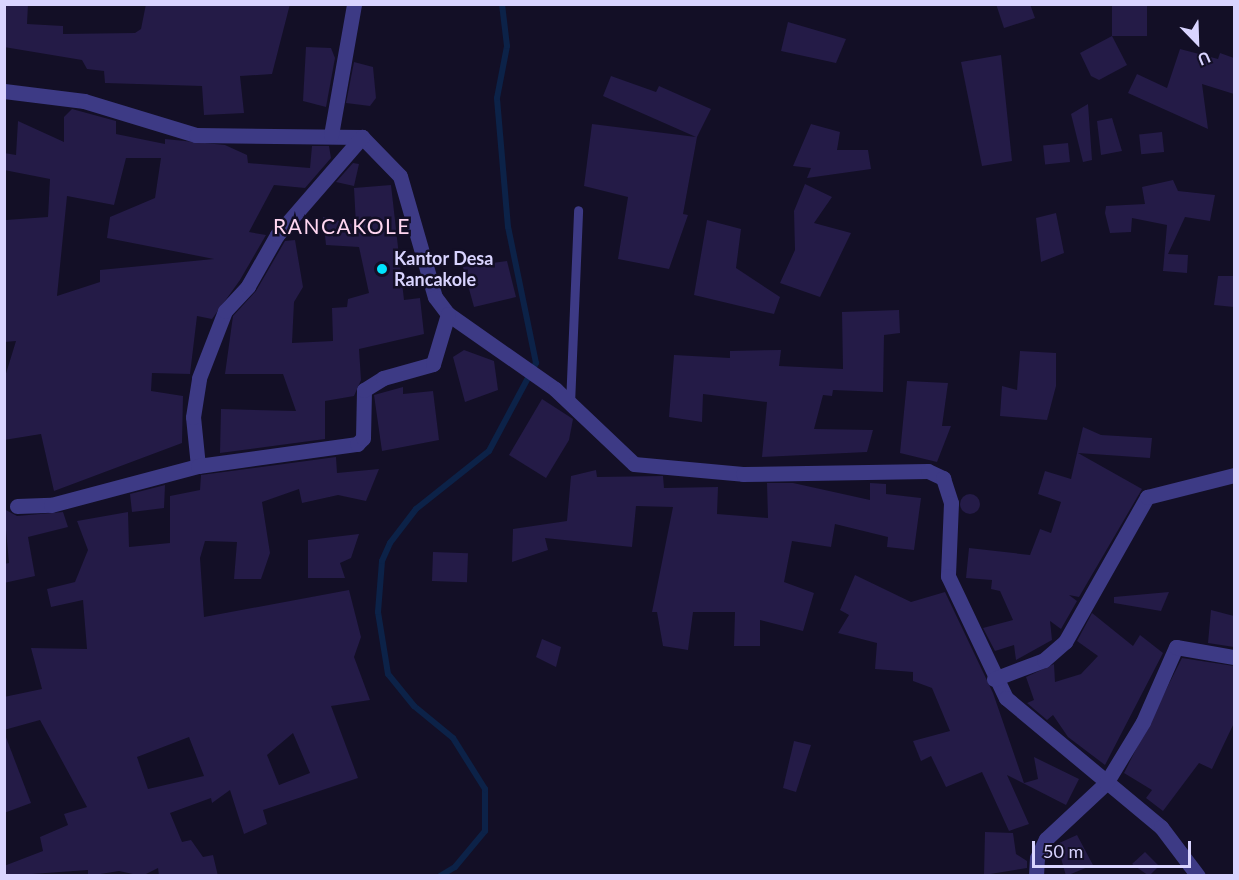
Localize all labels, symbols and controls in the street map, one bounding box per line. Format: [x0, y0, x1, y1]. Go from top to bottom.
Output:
north arrow [1167, 12, 1227, 72]
text: U [1195, 48, 1213, 70]
district label: RANCAKOLE [273, 213, 411, 239]
place label: Kantor Desa Rancakole [394, 248, 494, 290]
marker: Kantor Desa Rancakole [375, 262, 389, 276]
scale bar [1035, 829, 1194, 867]
text: 50 m [1043, 840, 1083, 862]

